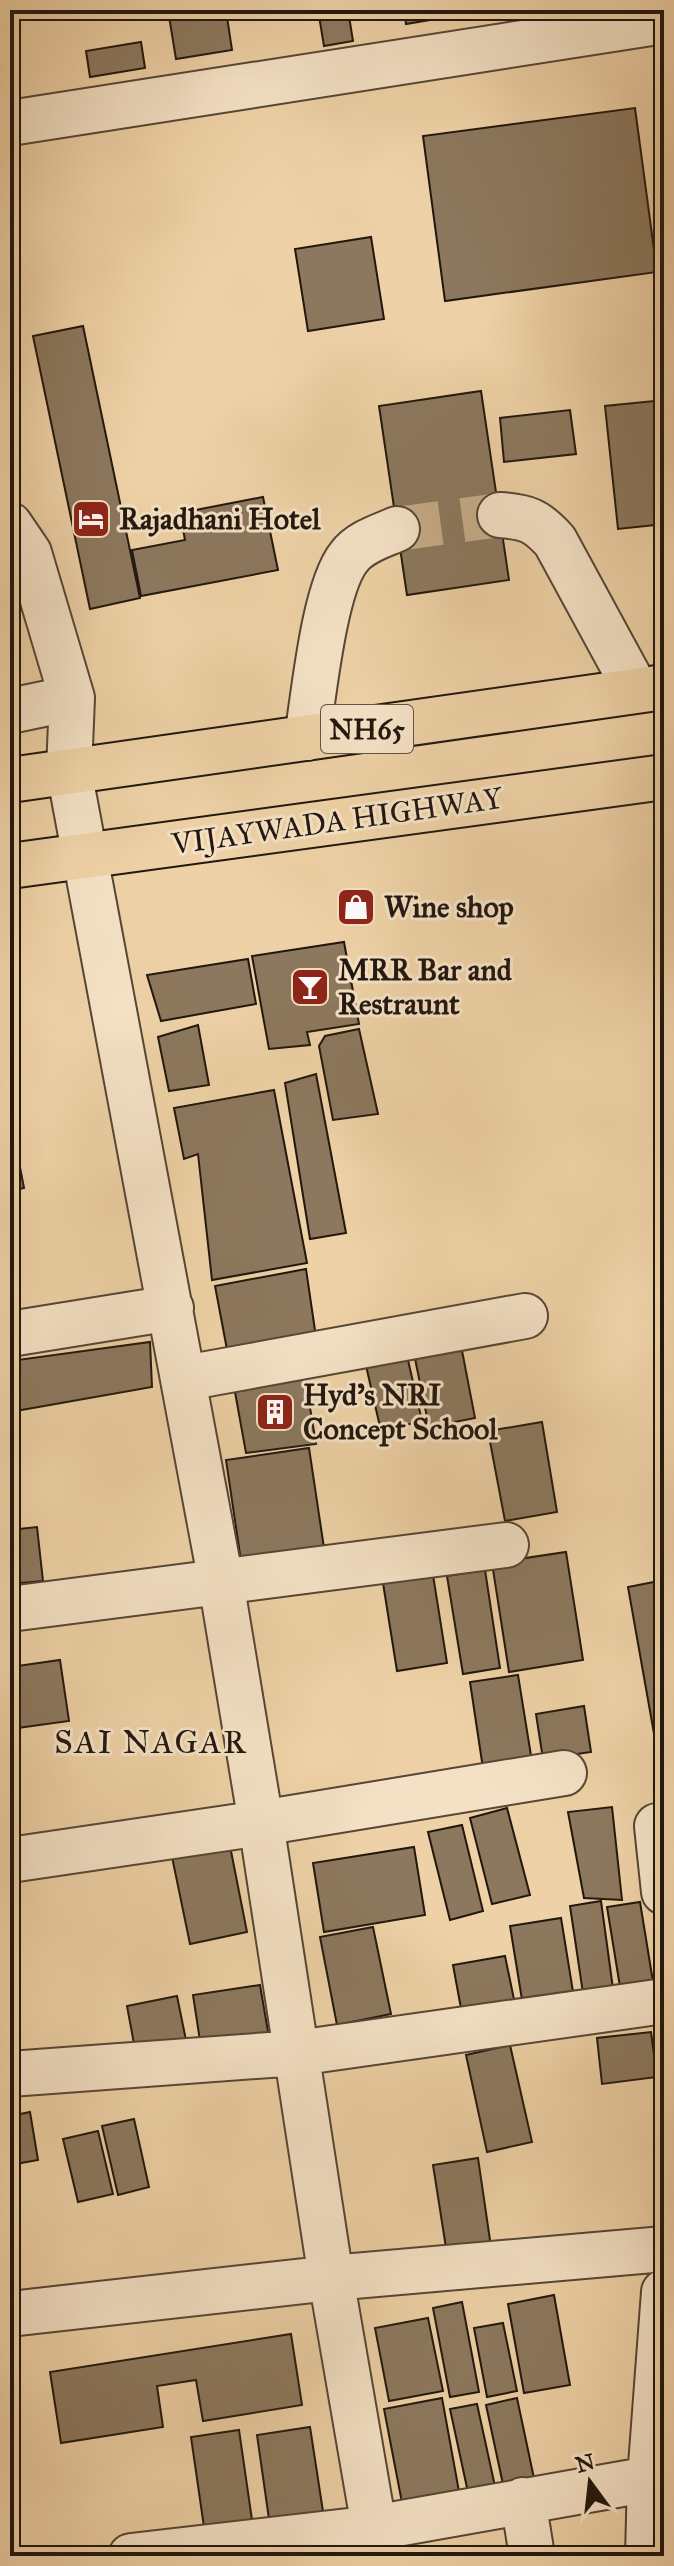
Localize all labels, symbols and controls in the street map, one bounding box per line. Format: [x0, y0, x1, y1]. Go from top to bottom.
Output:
hotel icon: Rajadhani Hotel [70, 498, 112, 540]
place label: Rajadhani Hotel [119, 501, 321, 537]
road number: NH65 [321, 705, 413, 753]
street label: VIJAYWADA HIGHWAY [168, 780, 506, 862]
shop icon: Wine shop [335, 886, 377, 928]
place label: Wine shop [384, 889, 514, 925]
place label: MRR Bar and Restraunt [338, 952, 513, 1022]
bar icon: MRR Bar and Restraunt [289, 966, 331, 1008]
place label: Hyd's NRI Concept School [303, 1377, 498, 1447]
building icon: Hyd's NRI Concept School [254, 1391, 296, 1433]
district label: SAI NAGAR [54, 1723, 248, 1762]
north arrow [550, 2442, 630, 2522]
text: N [572, 2448, 598, 2479]

